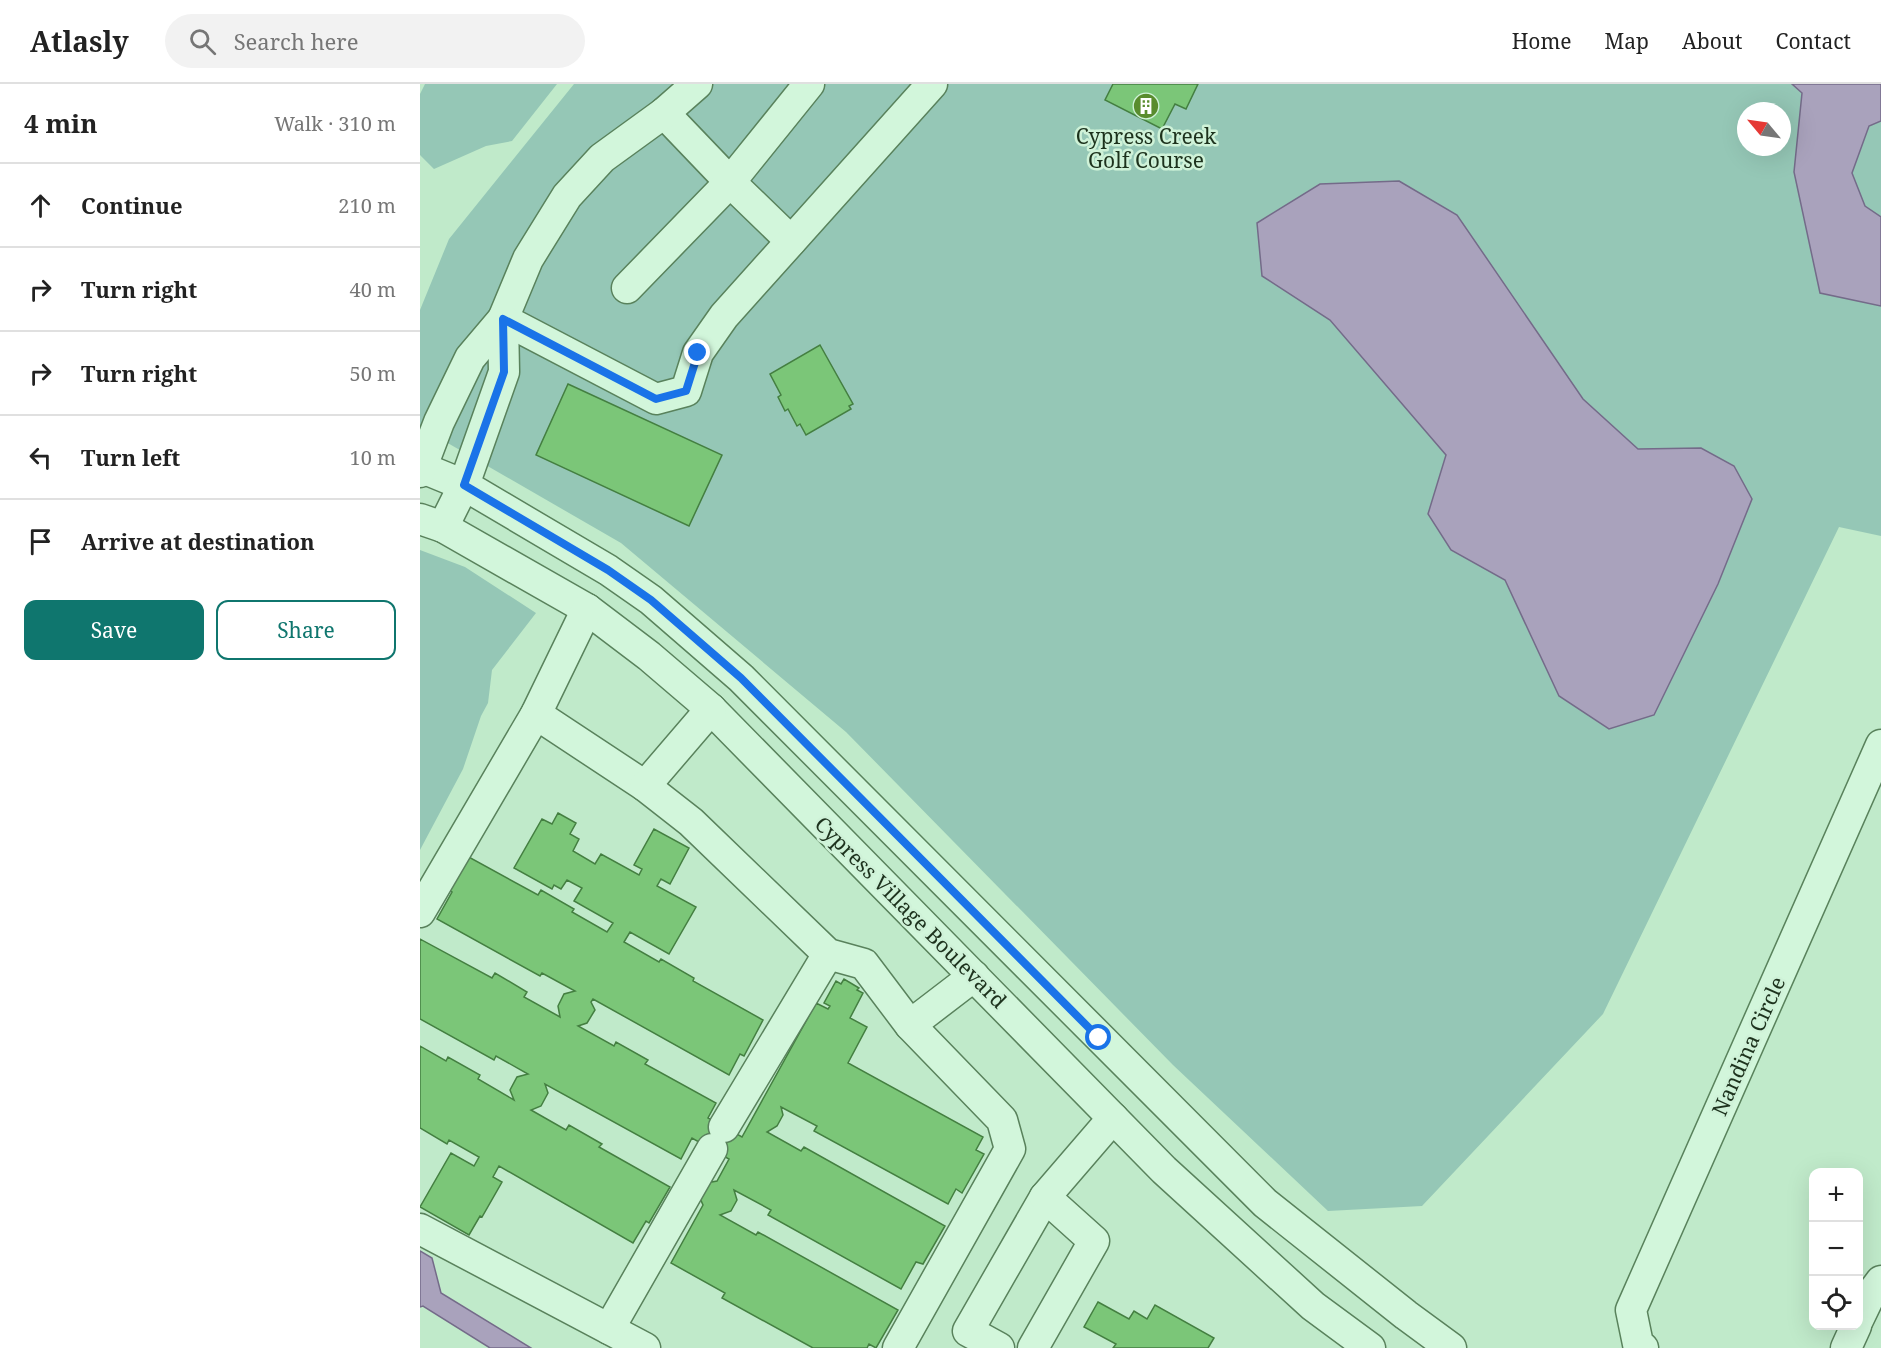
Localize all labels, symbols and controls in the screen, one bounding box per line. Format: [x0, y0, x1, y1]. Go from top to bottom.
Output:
search box [165, 14, 585, 68]
text: Atlasly [30, 22, 129, 60]
icon: search [186, 25, 219, 58]
text: Search here [234, 26, 359, 56]
text: Home [1512, 27, 1572, 55]
text: Map [1605, 27, 1649, 55]
text: About [1682, 27, 1743, 55]
text: Contact [1776, 27, 1851, 55]
building icon: Cypress Creek Golf Course [1131, 91, 1161, 121]
north arrow [1737, 102, 1791, 156]
text: 4 min [24, 105, 98, 141]
text: Walk · 310 m [274, 110, 396, 137]
place label: Cypress Creek Golf Course [1076, 122, 1217, 174]
icon: ahead [24, 189, 57, 222]
text: Continue [81, 190, 183, 220]
text: 210 m [338, 192, 396, 219]
icon: right [24, 273, 57, 306]
text: Turn right [81, 274, 197, 304]
text: 40 m [350, 276, 396, 303]
route end [684, 339, 710, 365]
icon: right [24, 357, 57, 390]
text: Turn right [81, 358, 197, 388]
text: 50 m [350, 360, 396, 387]
icon: left [24, 441, 57, 474]
text: Turn left [81, 442, 180, 472]
text: 10 m [350, 444, 396, 471]
icon: arrive [24, 525, 57, 558]
text: Arrive at destination [81, 526, 315, 556]
button: Save [24, 600, 204, 660]
button: Share [216, 600, 396, 660]
street label: Cypress Village Boulevard [809, 810, 1013, 1014]
street label: Nandina Circle [1705, 972, 1791, 1120]
route start [1085, 1024, 1111, 1050]
map controls [1809, 1168, 1863, 1330]
button: + [1809, 1168, 1863, 1222]
button: − [1809, 1222, 1863, 1276]
button: locate [1809, 1276, 1863, 1330]

